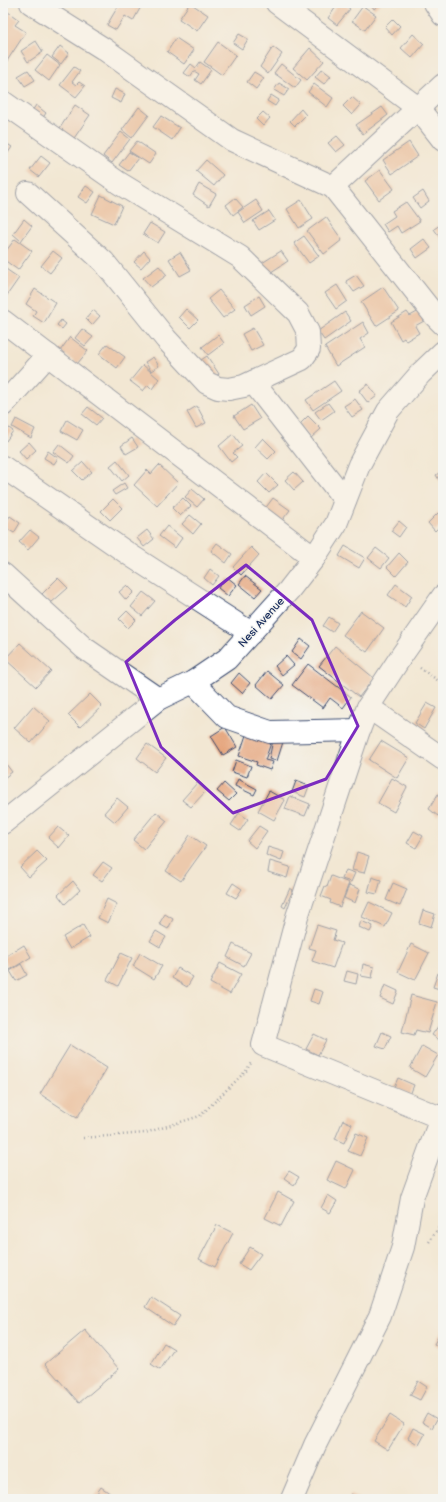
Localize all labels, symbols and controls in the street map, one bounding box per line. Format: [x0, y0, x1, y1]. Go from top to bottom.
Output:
street label: Nesi Avenue [236, 594, 287, 650]

